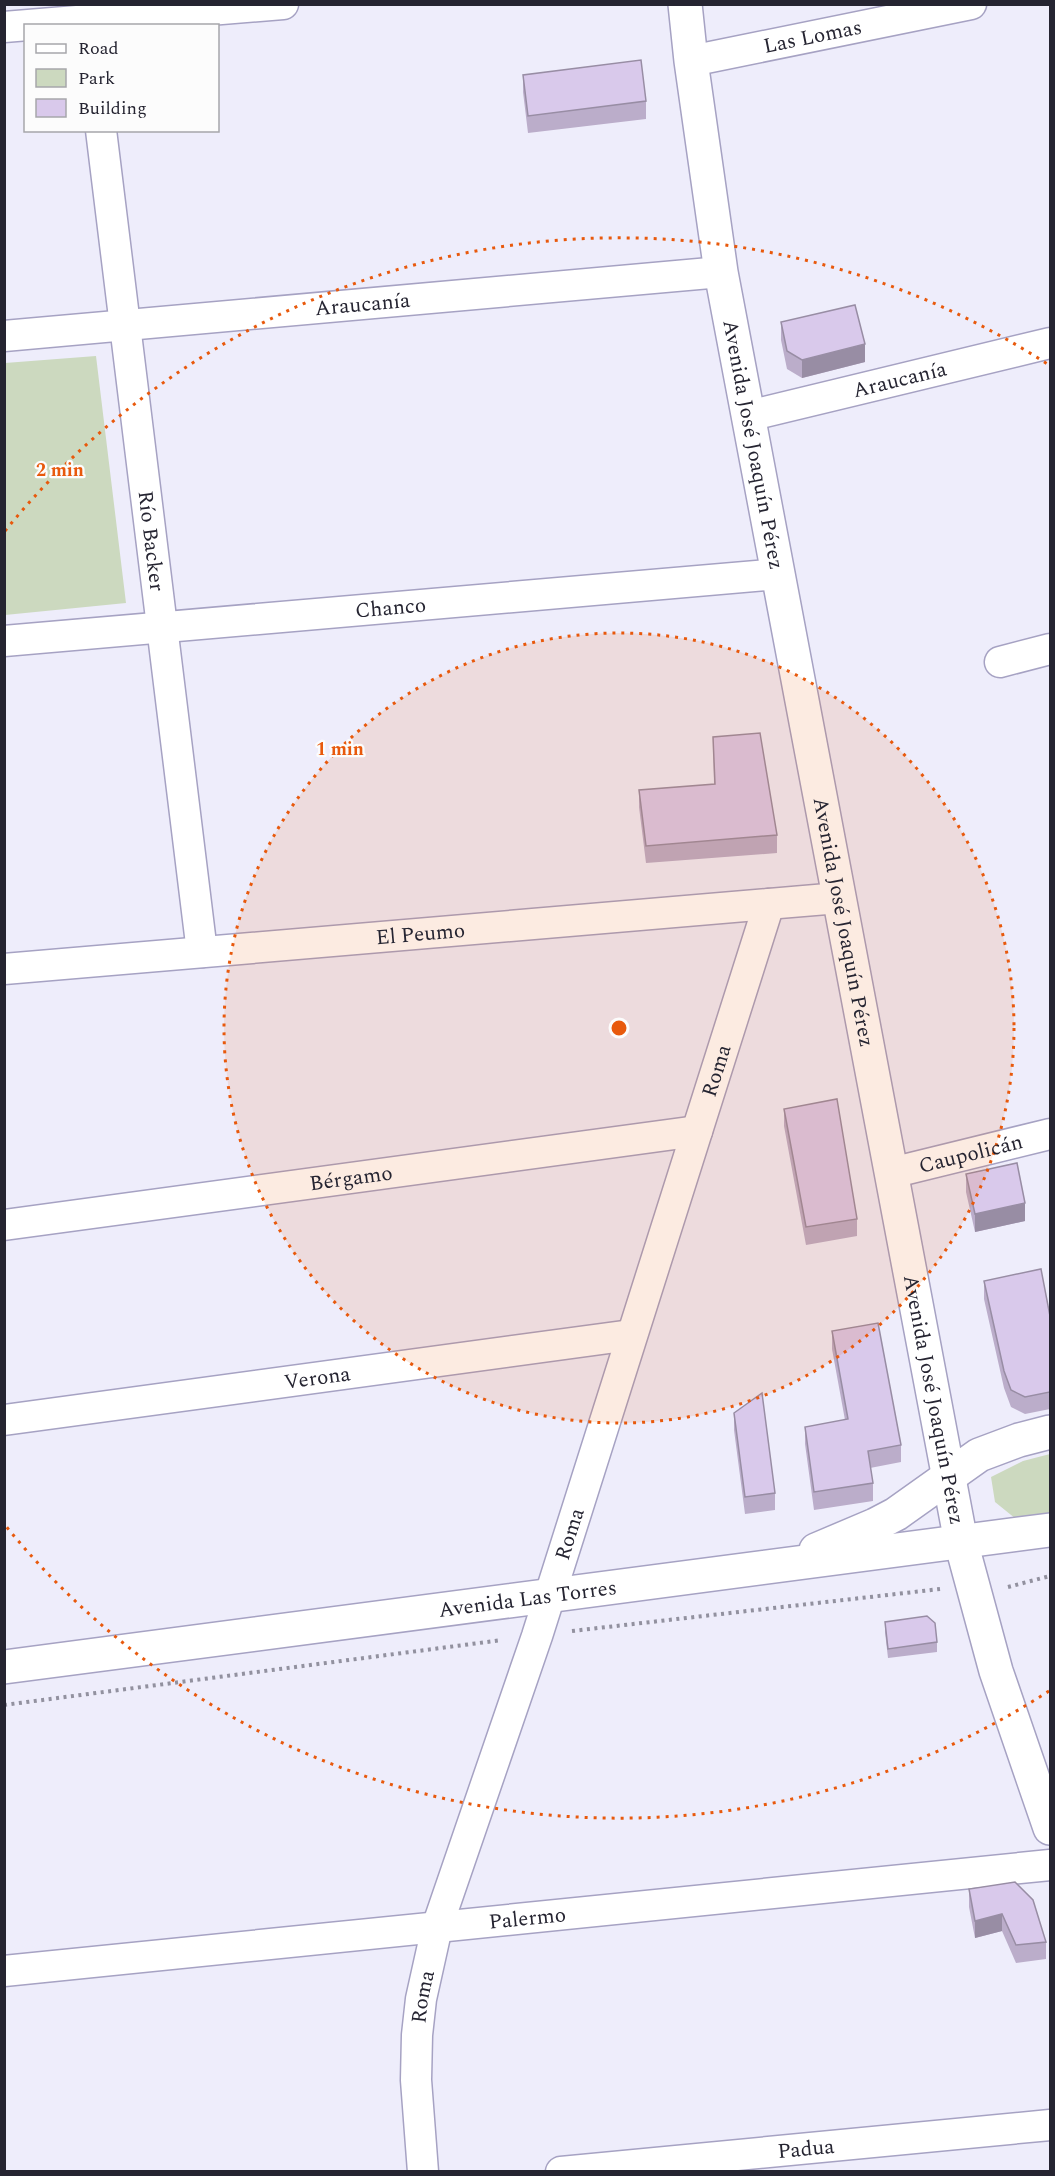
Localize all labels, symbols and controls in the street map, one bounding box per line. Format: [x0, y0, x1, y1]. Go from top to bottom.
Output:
street label: Las Lomas [761, 12, 865, 63]
legend [24, 24, 219, 132]
text: Road [78, 35, 119, 62]
text: Park [78, 65, 115, 92]
text: Building [78, 95, 147, 122]
street label: Araucanía [314, 285, 412, 325]
street label: Avenida José Joaquín Pérez [713, 317, 792, 572]
street label: Araucanía [850, 353, 951, 407]
text: 2 min [36, 457, 84, 484]
street label: Río Backer [128, 489, 173, 593]
street label: Chanco [354, 590, 428, 628]
text: 1 min [316, 736, 364, 763]
street label: Avenida José Joaquín Pérez [804, 795, 882, 1050]
street label: El Peumo [375, 915, 467, 954]
centre of rings [609, 1018, 629, 1038]
street label: Roma [694, 1040, 741, 1101]
street label: Caupolicán [916, 1126, 1026, 1183]
street label: Bérgamo [307, 1157, 394, 1200]
street label: Avenida José Joaquín Pérez [894, 1272, 972, 1527]
street label: Verona [282, 1358, 353, 1399]
street label: Roma [547, 1503, 594, 1565]
street label: Avenida Las Torres [437, 1572, 619, 1627]
street label: Palermo [487, 1899, 567, 1939]
street label: Roma [403, 1966, 444, 2025]
street label: Padua [776, 2131, 837, 2168]

